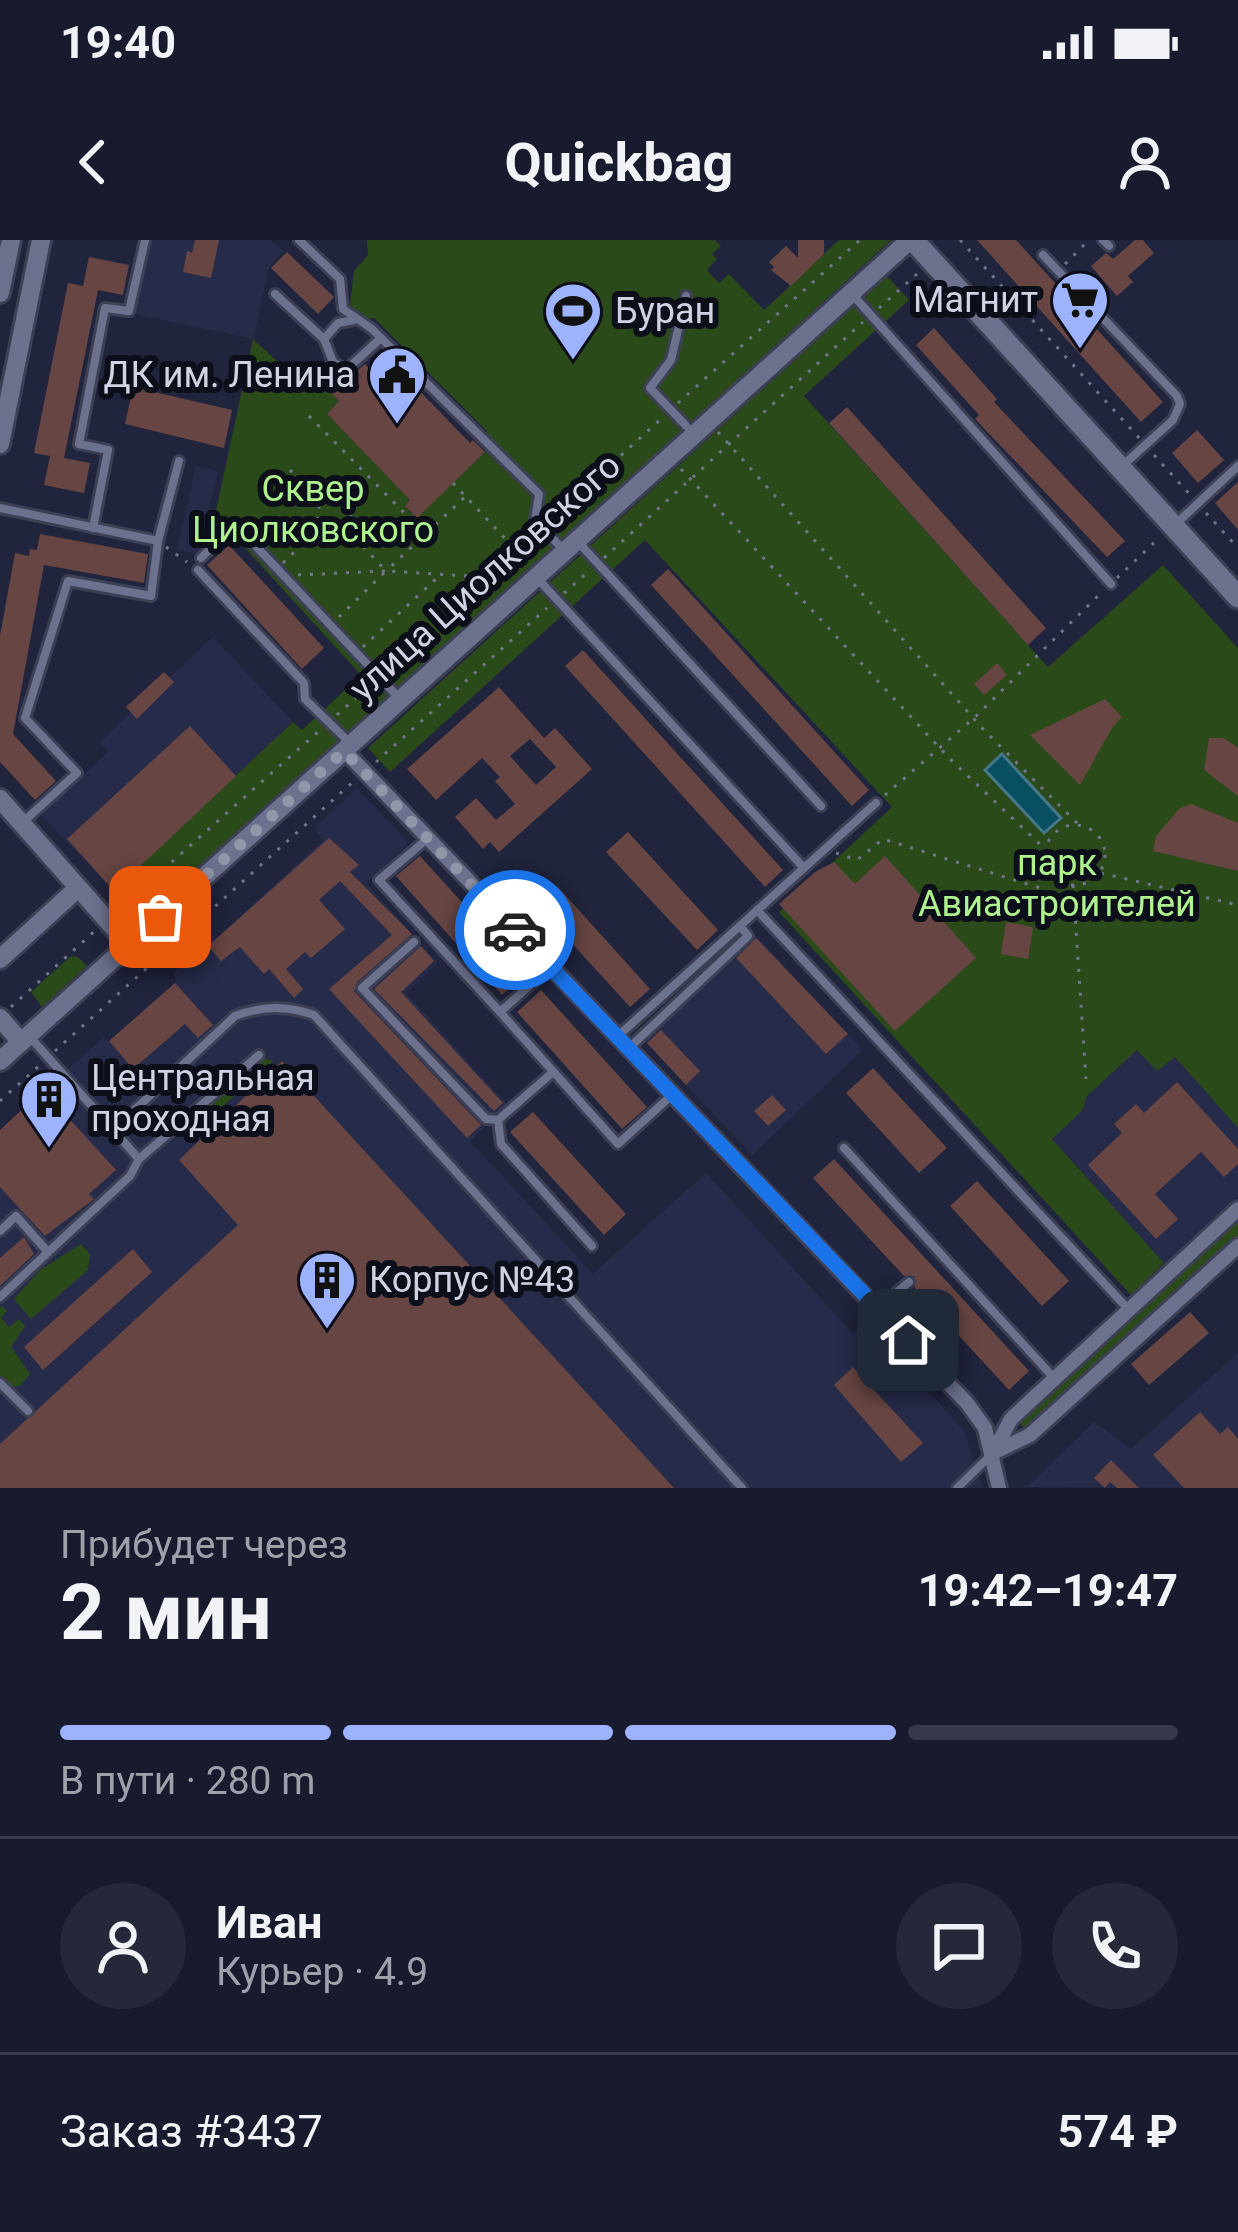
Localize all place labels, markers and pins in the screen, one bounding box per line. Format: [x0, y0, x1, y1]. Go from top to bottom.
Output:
supermarket icon: Магнит [1049, 269, 1111, 351]
place label: Магнит [913, 279, 1038, 321]
sports icon: Буран [542, 280, 604, 362]
place label: Буран [615, 290, 715, 332]
public building icon: ДК им. Ленина [366, 344, 428, 426]
place label: ДК им. Ленина [104, 354, 355, 396]
pin [109, 866, 211, 968]
place label: Центральная проходная [91, 1057, 315, 1140]
building icon: Центральная проходная [18, 1068, 80, 1150]
building icon: Корпус №43 [296, 1249, 358, 1331]
place label: Корпус №43 [369, 1259, 575, 1301]
pin [857, 1289, 959, 1391]

